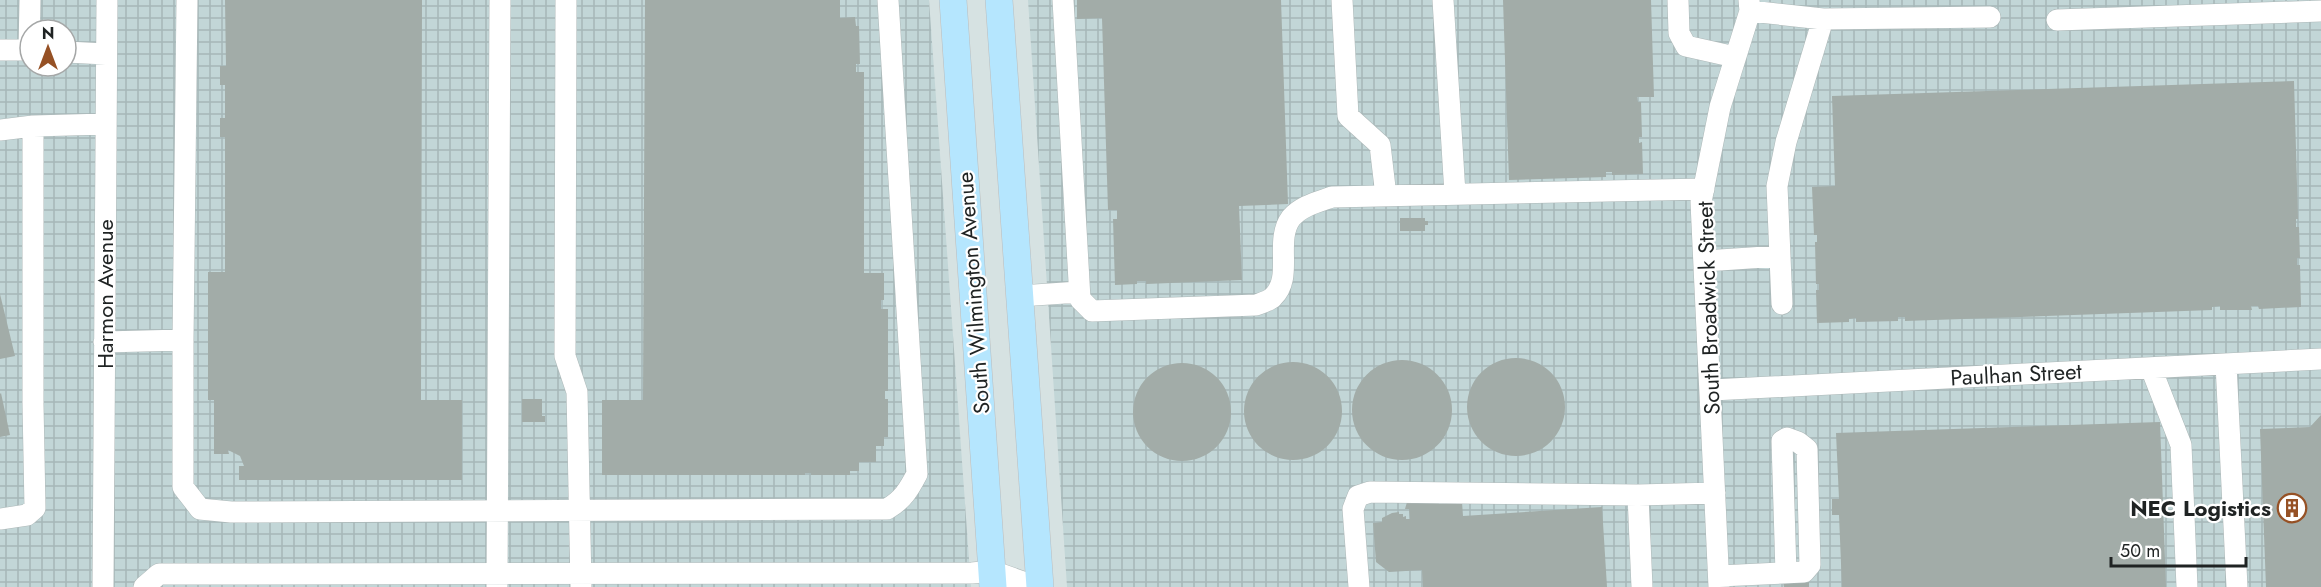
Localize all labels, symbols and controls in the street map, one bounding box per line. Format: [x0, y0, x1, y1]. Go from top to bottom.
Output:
north arrow [18, 18, 78, 78]
text: N [42, 22, 54, 45]
street label: South Wilmington Avenue [949, 171, 997, 415]
street label: South Broadwick Street [1688, 200, 1728, 415]
street label: Harmon Avenue [89, 219, 121, 369]
street label: Paulhan Street [1950, 355, 2083, 393]
place label: NEC Logistics [2130, 492, 2271, 524]
building icon: NEC Logistics [2276, 492, 2308, 524]
scale bar [2111, 530, 2246, 568]
text: 50 m [2120, 538, 2160, 564]

